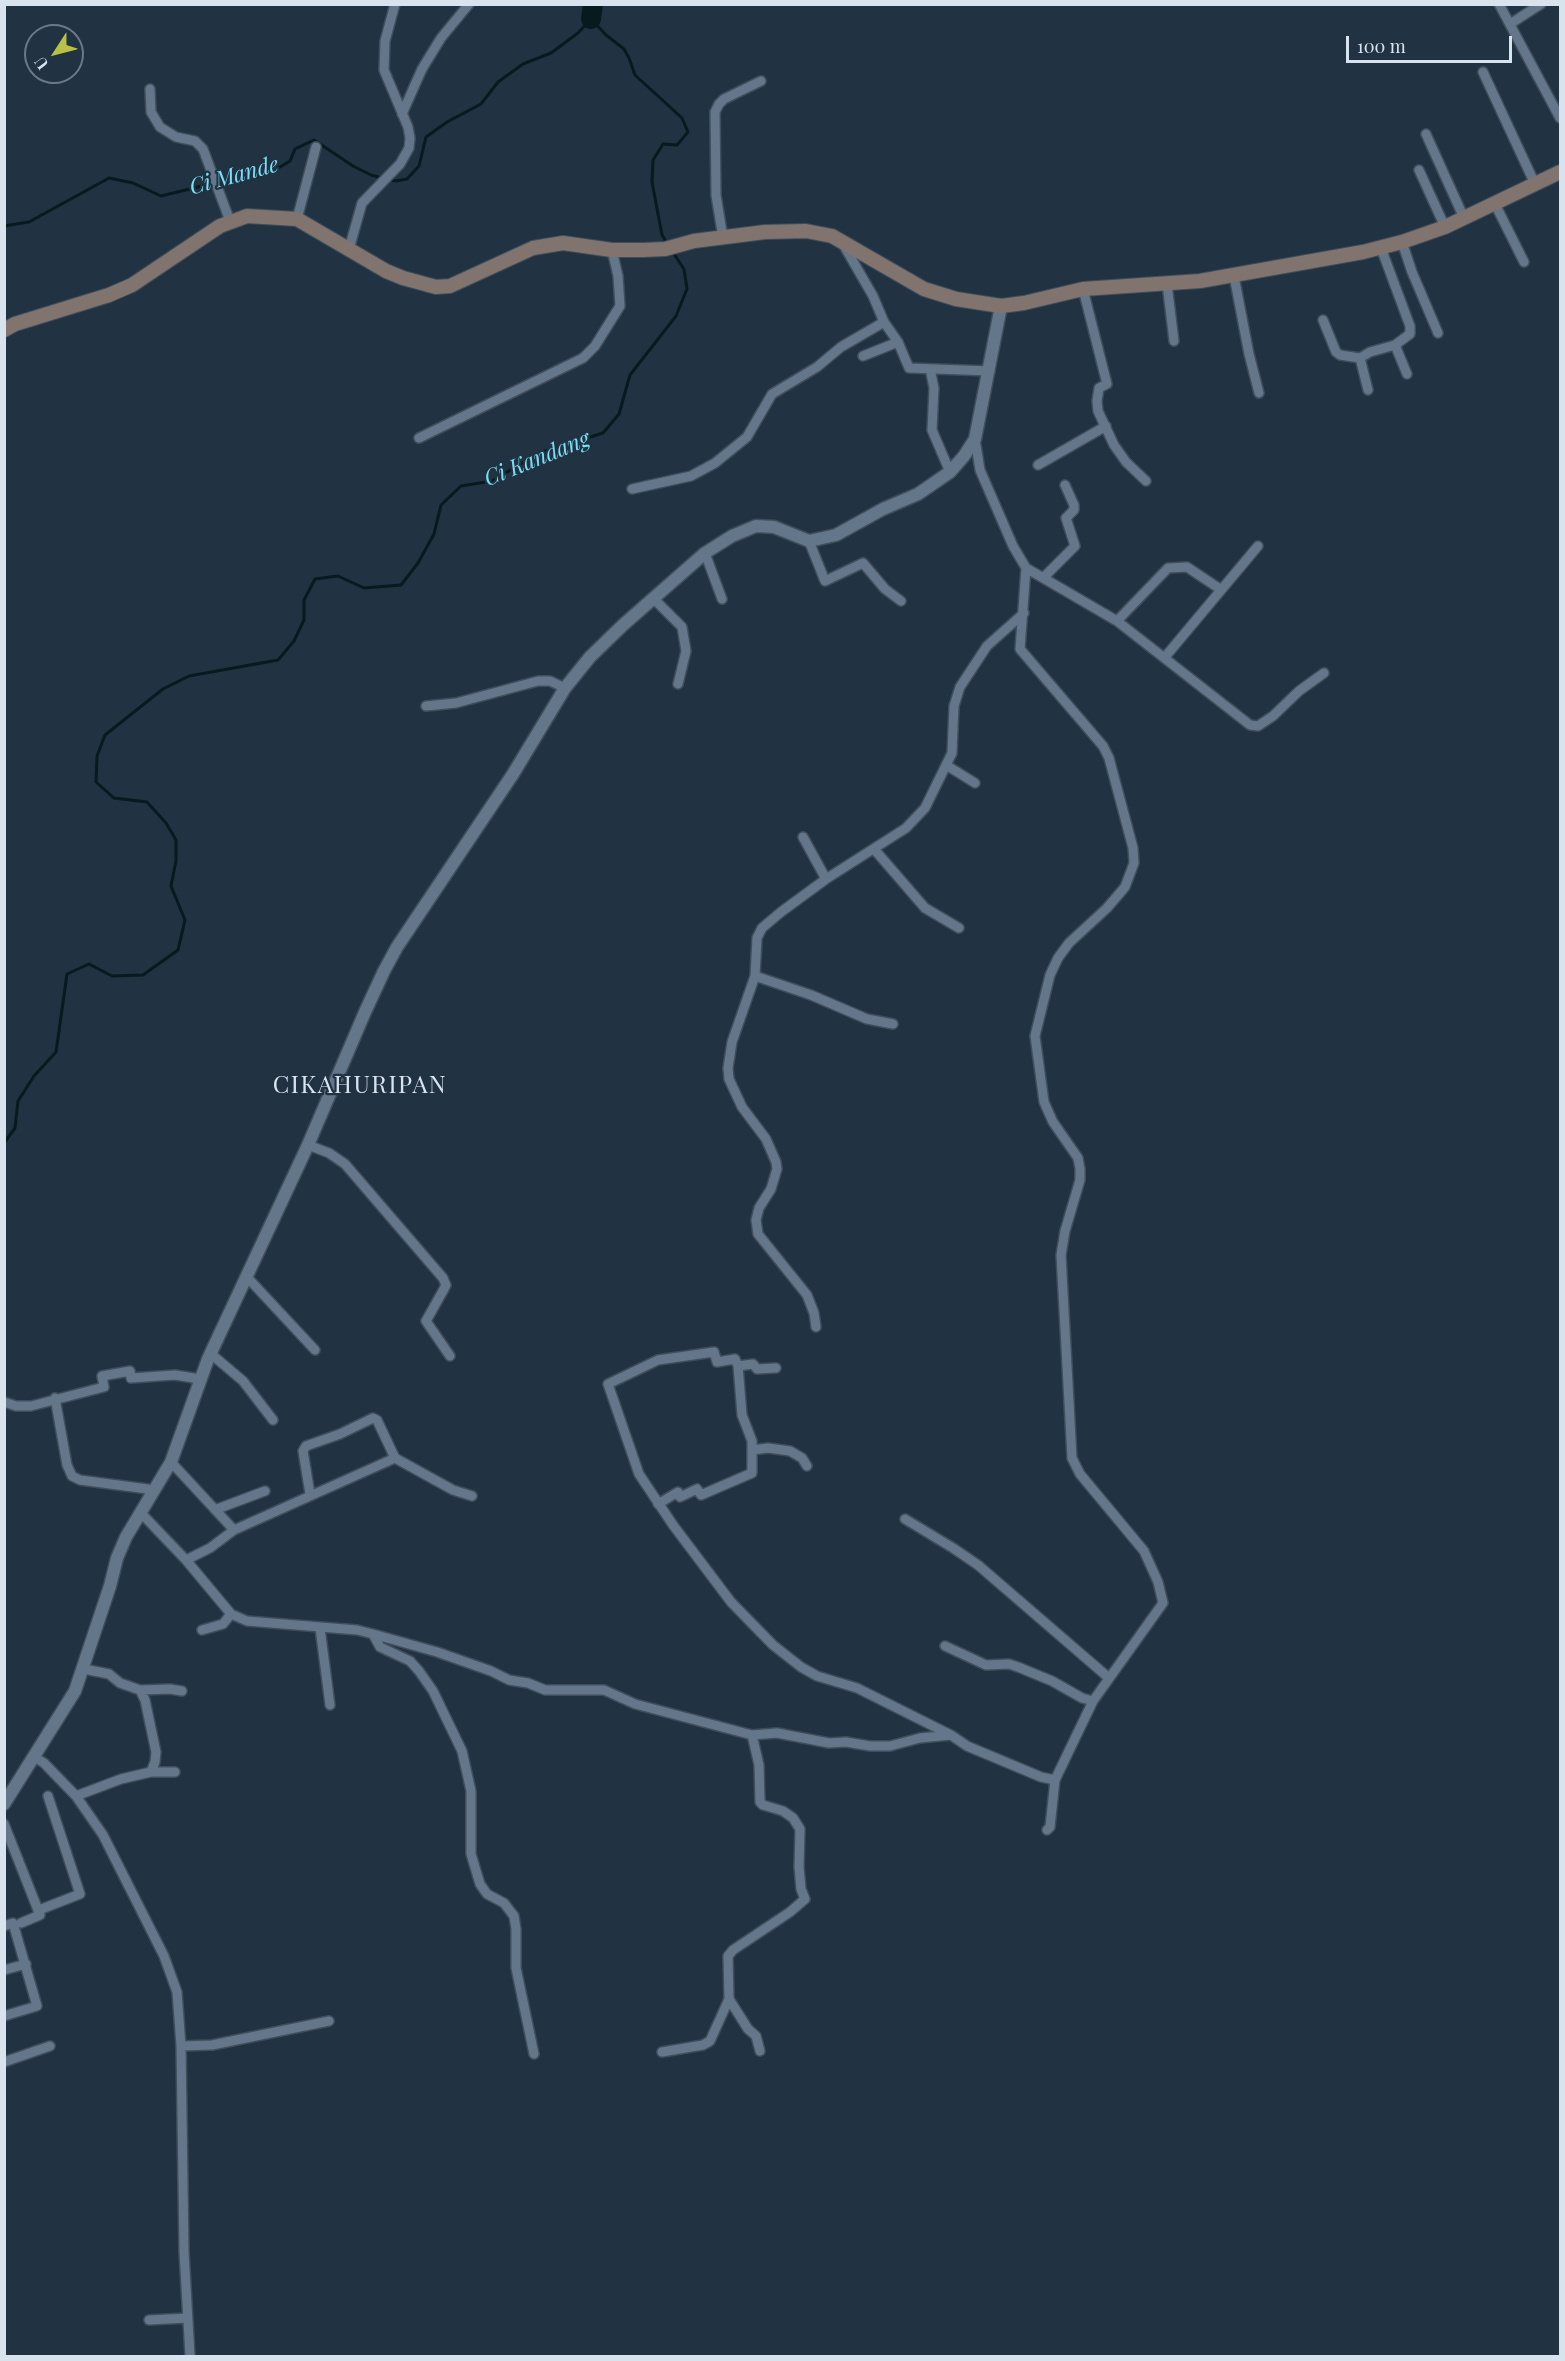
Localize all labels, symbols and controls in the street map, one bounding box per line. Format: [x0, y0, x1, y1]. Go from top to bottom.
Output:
north arrow [24, 24, 84, 84]
scale bar [1349, 24, 1516, 62]
text: 100 m [1357, 34, 1406, 58]
text: U [29, 53, 52, 74]
water label: Ci Mande [187, 151, 281, 201]
water label: Ci Kandang [480, 426, 594, 492]
district label: CIKAHURIPAN [273, 1072, 447, 1100]

